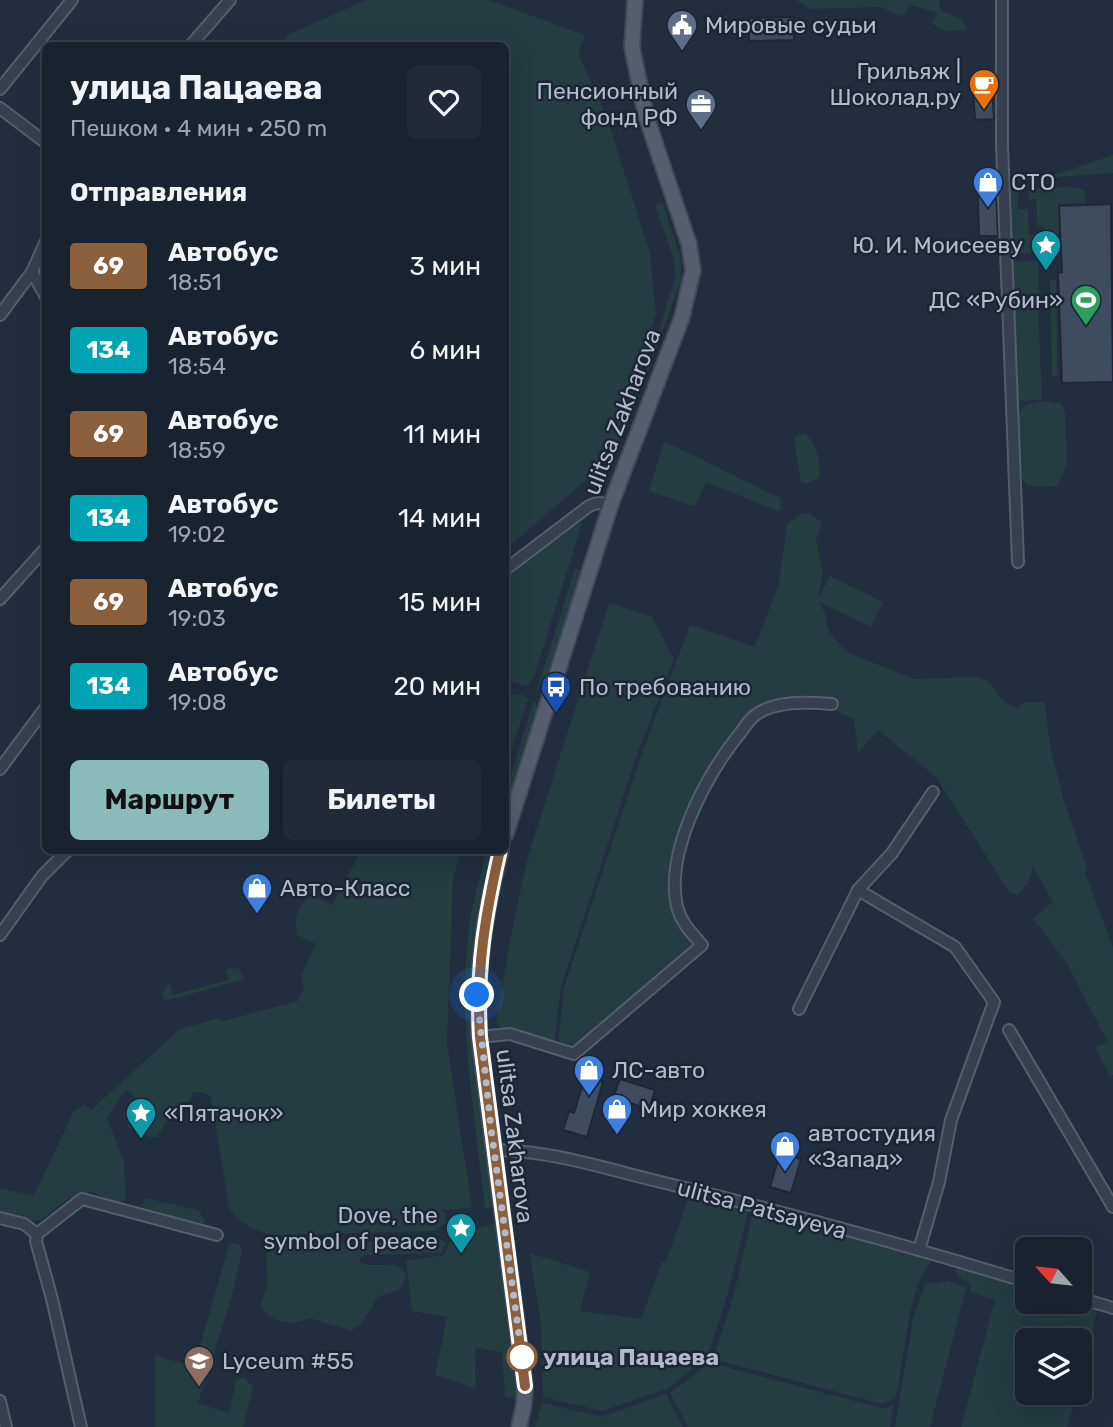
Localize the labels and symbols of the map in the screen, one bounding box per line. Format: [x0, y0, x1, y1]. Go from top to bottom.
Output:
public building icon: Мировые судьи [665, 8, 699, 52]
place label: Мировые судьи [705, 11, 877, 39]
place label: Грильяж | Шоколад.ру [830, 57, 961, 111]
cafe icon: Грильяж | Шоколад.ру [967, 67, 1001, 111]
place label: Пенсионный фонд РФ [536, 77, 678, 131]
office icon: Пенсионный фонд РФ [684, 87, 718, 131]
shop icon: СТО [971, 165, 1005, 209]
place label: СТО [1011, 168, 1055, 196]
place icon: Ю. И. Моисееву [1029, 228, 1063, 272]
place label: Ю. И. Моисееву [852, 231, 1023, 259]
sports icon: ДС «Рубин» [1069, 283, 1103, 327]
place label: ДС «Рубин» [929, 286, 1063, 314]
street label: ulitsa Zakharova [578, 325, 666, 499]
bus stop icon: По требованию [539, 670, 573, 714]
place label: По требованию [579, 673, 751, 701]
shop icon: Авто-Класс [240, 871, 274, 915]
place label: Авто-Класс [280, 874, 410, 902]
your location [459, 977, 494, 1012]
street label: ulitsa Zakharova [490, 1047, 540, 1225]
shop icon: ЛС-авто [572, 1053, 606, 1097]
place label: ЛС-авто [612, 1056, 705, 1084]
shop icon: Мир хоккея [600, 1092, 634, 1136]
place label: Мир хоккея [640, 1095, 767, 1123]
place icon: «Пятачок» [124, 1096, 158, 1140]
place label: «Пятачок» [164, 1099, 284, 1127]
place label: автостудия «Запад» [808, 1119, 936, 1173]
shop icon: автостудия «Запад» [768, 1129, 802, 1173]
street label: ulitsa Patsayeva [674, 1173, 850, 1245]
place label: Dove, the symbol of peace [264, 1201, 438, 1255]
place icon: Dove, the symbol of peace [444, 1211, 478, 1255]
north arrow [1015, 1237, 1092, 1314]
marker: улица Пацаева [507, 1342, 537, 1372]
place label: улица Пацаева [543, 1343, 719, 1371]
school or university icon: Lyceum #55 [182, 1344, 216, 1388]
place label: Lyceum #55 [222, 1347, 354, 1375]

